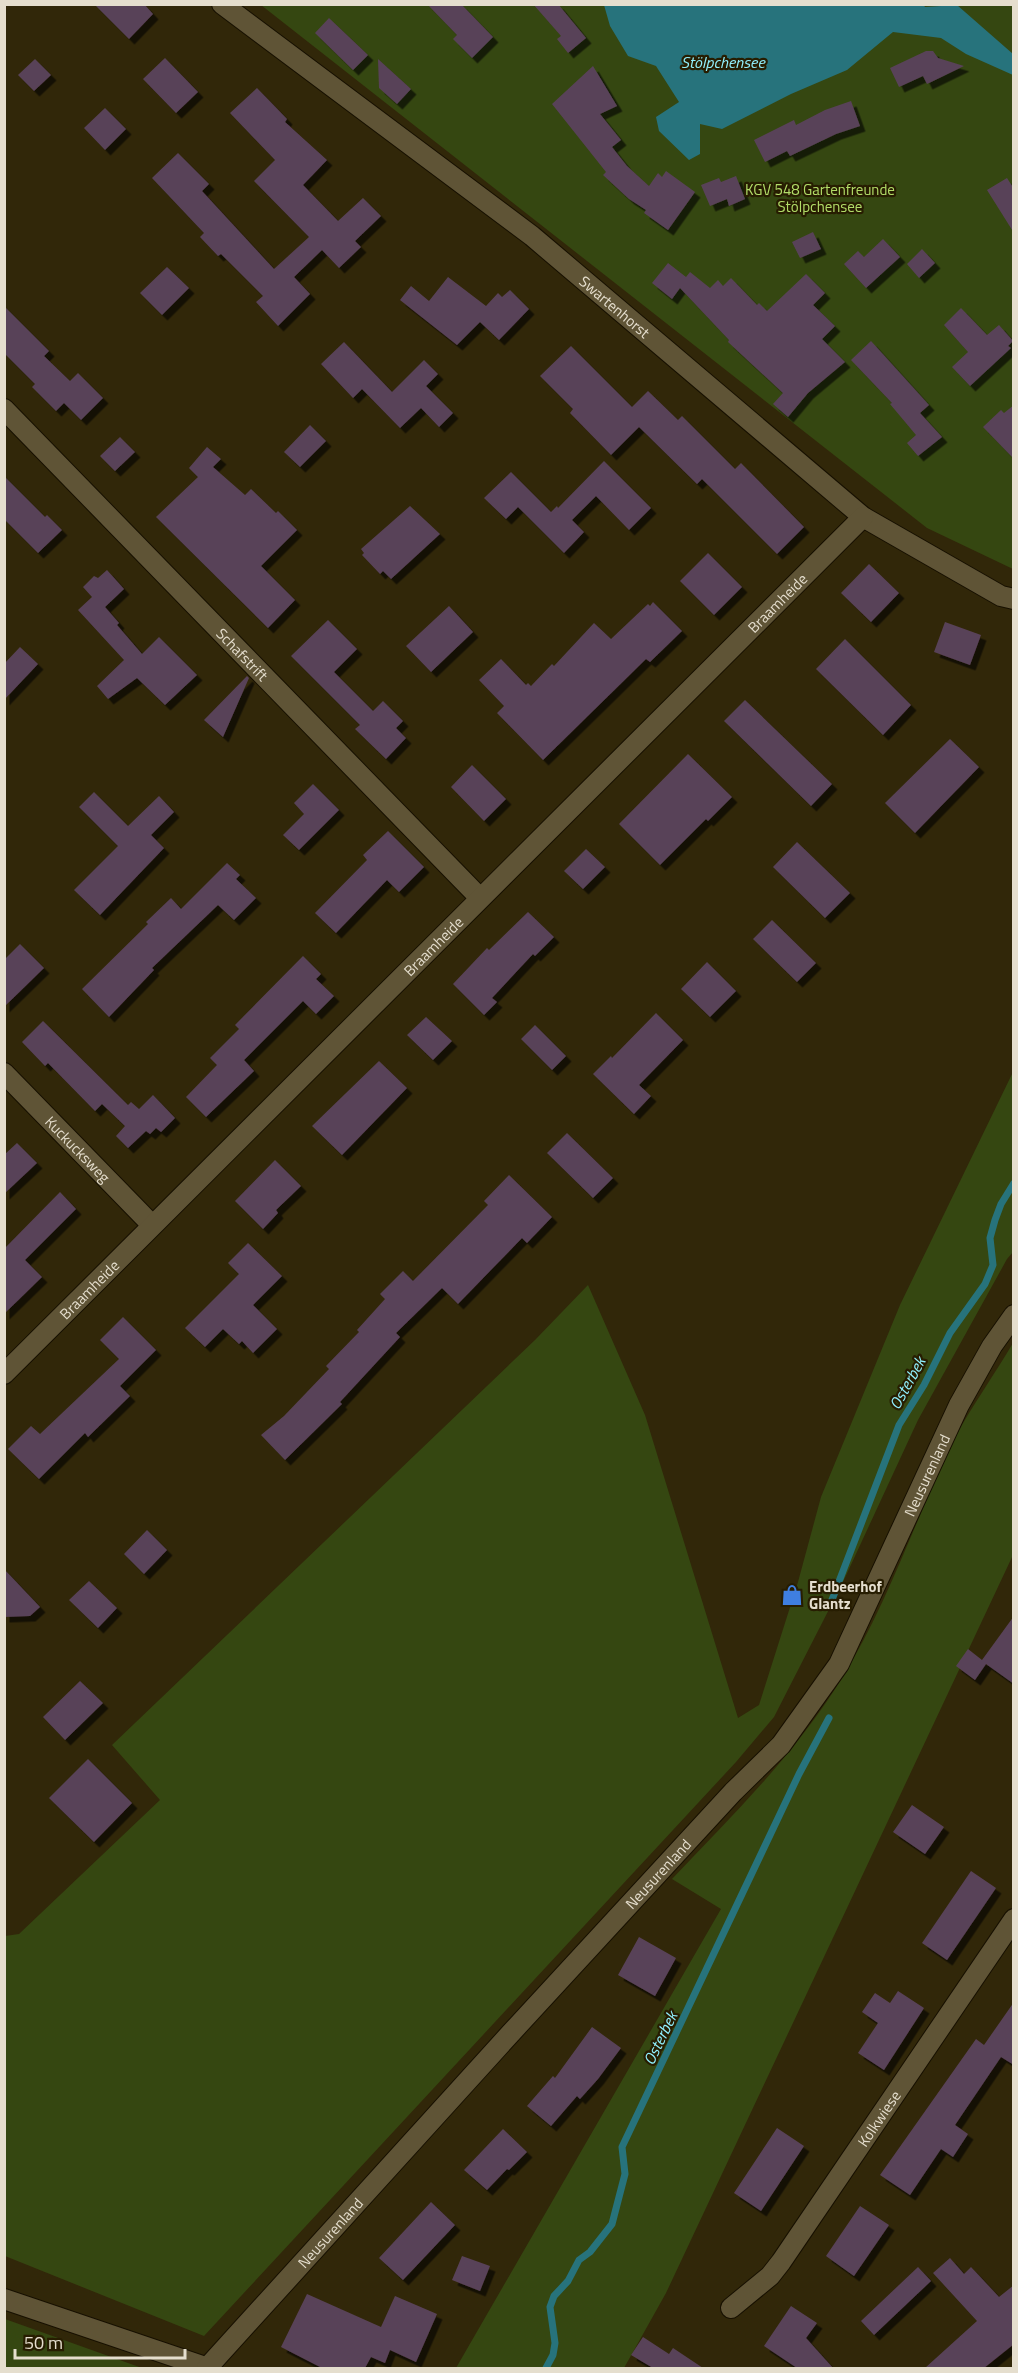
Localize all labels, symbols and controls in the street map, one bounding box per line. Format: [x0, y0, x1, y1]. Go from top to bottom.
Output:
water label: Stölpchensee [681, 50, 767, 74]
park label: KGV 548 Gartenfreunde Stölpchensee [745, 178, 895, 218]
street label: Swartenhorst [575, 270, 656, 344]
street label: Braamheide [742, 568, 812, 638]
street label: Schafstrift [211, 622, 274, 686]
street label: Braamheide [398, 911, 468, 981]
street label: Kuckucksweg [40, 1110, 116, 1188]
street label: Braamheide [54, 1254, 124, 1324]
water label: Osterbek [883, 1351, 932, 1414]
street label: Neusurenland [898, 1430, 955, 1520]
place label: Erdbeerhof Glantz [809, 1575, 882, 1615]
shop icon: Erdbeerhof Glantz [780, 1583, 804, 1607]
street label: Neusurenland [619, 1833, 696, 1914]
water label: Osterbek [637, 2005, 684, 2069]
street label: Kolkwiese [851, 2085, 906, 2151]
street label: Neusurenland [292, 2192, 368, 2273]
scale bar [15, 2322, 184, 2360]
text: 50 m [24, 2329, 63, 2356]

